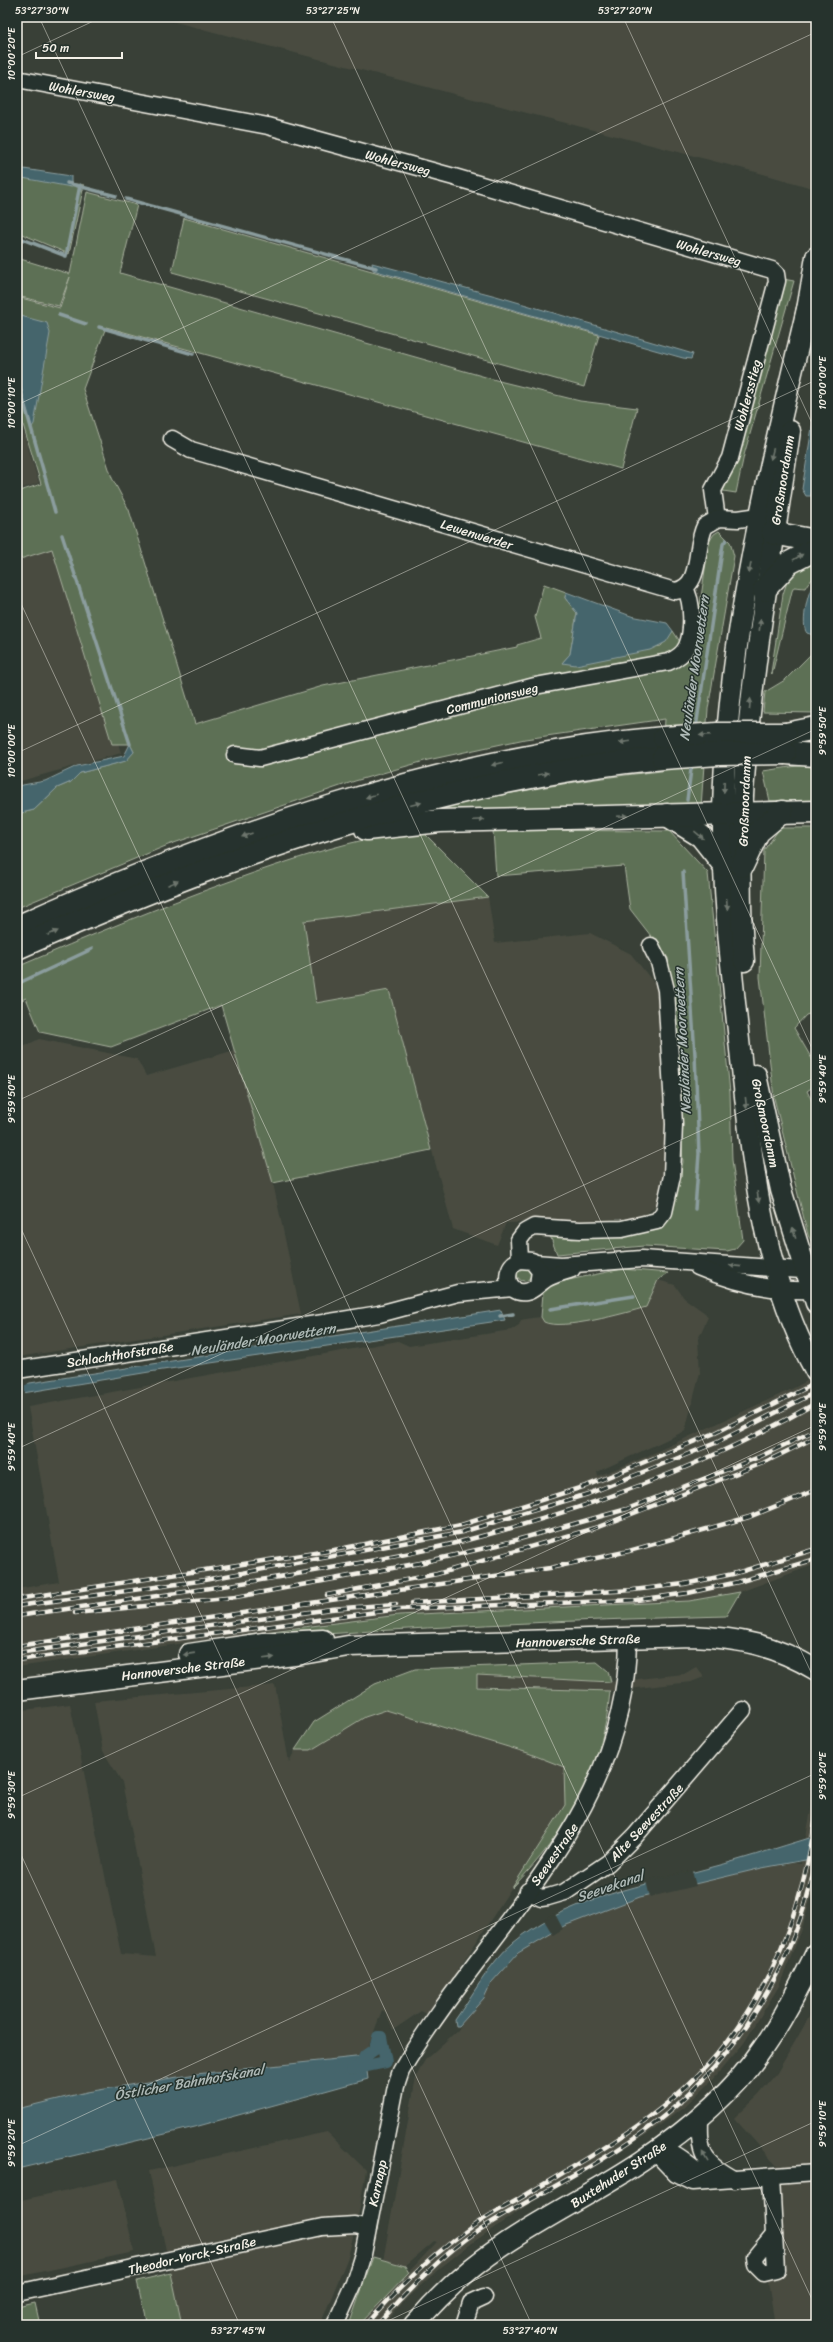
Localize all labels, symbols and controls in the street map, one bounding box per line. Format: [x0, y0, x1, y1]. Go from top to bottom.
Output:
text: 53°27'30"N [15, 2, 69, 20]
text: 53°27'25"N [306, 2, 360, 20]
text: 53°27'20"N [598, 2, 652, 20]
text: 10°00'20"E [3, 26, 21, 81]
scale bar [36, 34, 122, 60]
text: 50 m [42, 37, 69, 59]
street label: Wohlersweg [47, 74, 117, 109]
street label: Wohlersweg [363, 143, 434, 182]
street label: Wohlersweg [674, 232, 745, 273]
text: 10°00'00"E [814, 355, 832, 410]
street label: Wohlersstieg [727, 356, 768, 433]
text: 10°00'10"E [3, 376, 21, 429]
street label: Großmoordamm [764, 433, 801, 527]
one-way arrow [769, 448, 775, 460]
street label: Lewenwerder [438, 513, 517, 557]
one-way arrow [793, 553, 803, 561]
one-way arrow [747, 562, 753, 574]
water label: Neuländer Moorwettern [672, 592, 717, 742]
one-way arrow [757, 619, 763, 631]
street label: Communionsweg [444, 676, 541, 721]
one-way arrow [747, 698, 753, 710]
text: 9°59'50"E [814, 705, 832, 755]
text: 10°00'00"E [3, 723, 21, 778]
one-way arrow [699, 732, 711, 739]
one-way arrow [619, 739, 631, 745]
street label: Großmoordamm [731, 755, 758, 847]
one-way arrow [491, 761, 503, 767]
one-way arrow [537, 770, 549, 776]
one-way arrow [721, 781, 727, 794]
one-way arrow [365, 793, 377, 799]
one-way arrow [410, 800, 422, 806]
one-way arrow [616, 813, 629, 819]
one-way arrow [473, 816, 485, 823]
one-way arrow [694, 830, 704, 839]
one-way arrow [241, 833, 253, 839]
one-way arrow [167, 880, 179, 886]
one-way arrow [723, 898, 730, 910]
one-way arrow [47, 929, 59, 935]
water label: Neuländer Moorwettern [666, 966, 699, 1115]
text: 9°59'40"E [814, 1053, 832, 1103]
text: 9°59'50"E [3, 1073, 21, 1123]
street label: Großmoordamm [745, 1076, 786, 1170]
one-way arrow [743, 1097, 749, 1109]
one-way arrow [755, 1191, 761, 1203]
one-way arrow [791, 1226, 797, 1238]
one-way arrow [729, 1262, 742, 1269]
water label: Neuländer Moorwettern [189, 1315, 339, 1363]
street label: Schlachthofstraße [65, 1335, 175, 1374]
text: 9°59'30"E [814, 1402, 832, 1451]
text: 9°59'40"E [3, 1421, 21, 1471]
street label: Hannoversche Straße [516, 1627, 641, 1654]
street label: Hannoversche Straße [120, 1650, 246, 1687]
one-way arrow [183, 1650, 195, 1657]
one-way arrow [263, 1655, 275, 1661]
text: 9°59'20"E [814, 1750, 832, 1800]
text: 9°59'30"E [3, 1770, 21, 1819]
street label: Alte Seevestraße [603, 1778, 689, 1868]
street label: Seevestraße [524, 1818, 585, 1891]
water label: Seevekanal [573, 1862, 650, 1910]
water label: Östlicher Bahnhofskanal [112, 2057, 269, 2108]
text: 9°59'10"E [814, 2099, 832, 2147]
text: 9°59'20"E [3, 2117, 21, 2167]
street label: Buxtehuder Straße [566, 2135, 671, 2214]
one-way arrow [701, 2151, 708, 2163]
street label: Karnapp [361, 2158, 394, 2208]
street label: Theodor-Yorck-Straße [126, 2230, 259, 2281]
text: 53°27'45"N [211, 2322, 265, 2340]
text: 53°27'40"N [503, 2322, 557, 2340]

